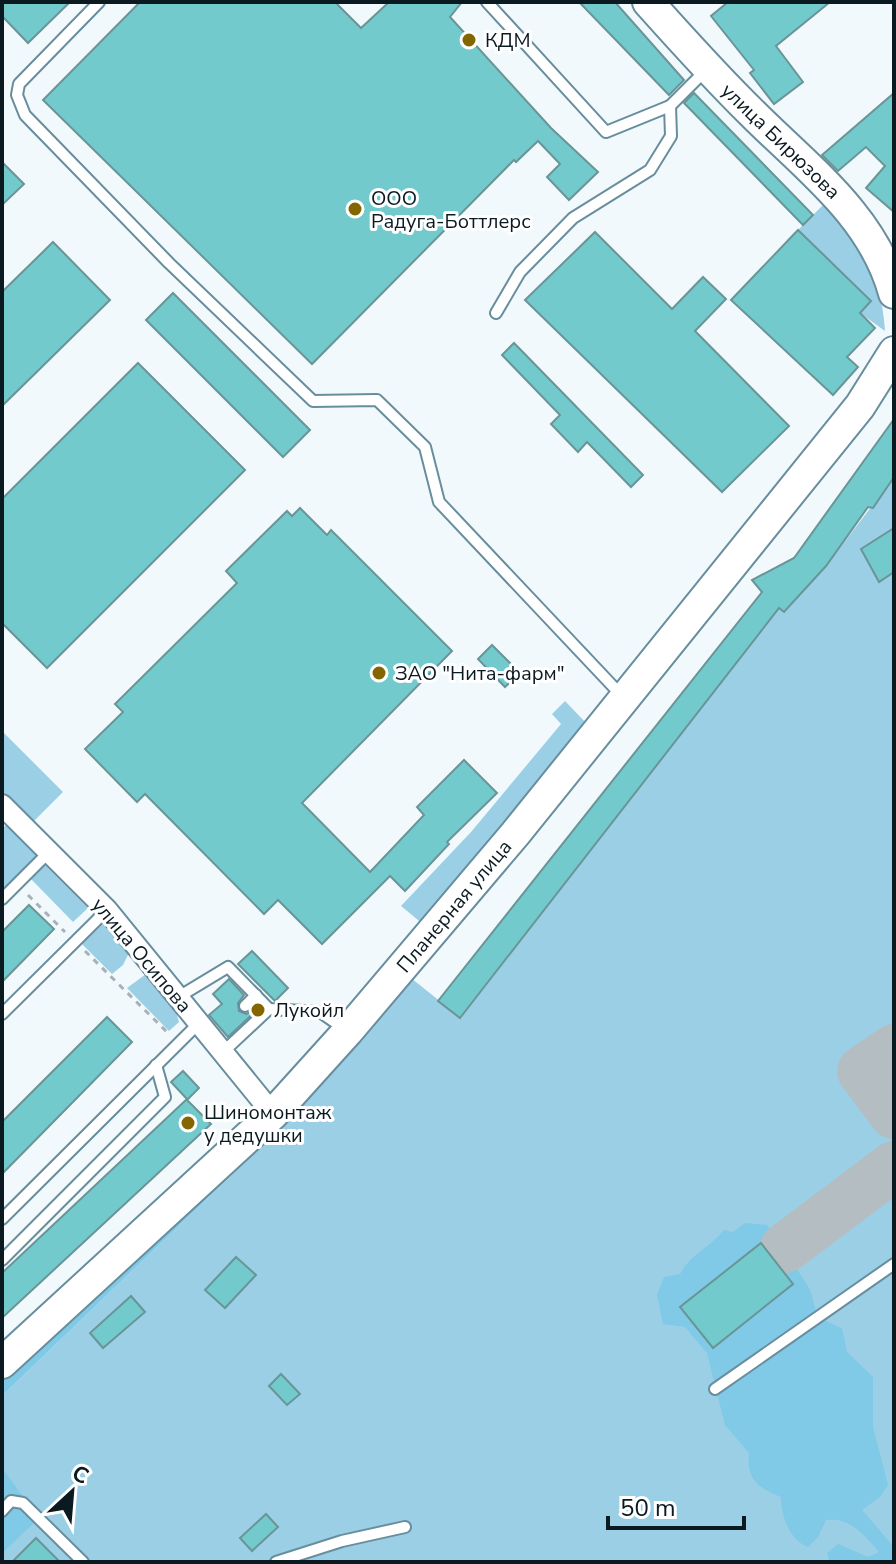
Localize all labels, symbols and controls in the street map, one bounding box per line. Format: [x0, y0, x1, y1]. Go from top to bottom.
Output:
place label: КДМ [485, 27, 530, 54]
marker: КДМ [460, 31, 478, 49]
street label: улица Бирюзова [715, 77, 846, 205]
place label: ООО Радуга-Боттлерс [371, 185, 531, 235]
marker: ООО Радуга-Боттлерс [346, 200, 364, 218]
place label: ЗАО "Нита-фарм" [395, 660, 565, 687]
marker: ЗАО "Нита-фарм" [370, 664, 388, 682]
street label: Планерная улица [391, 834, 518, 979]
street label: улица Осипова [86, 892, 198, 1018]
place label: Лукойл [274, 997, 344, 1024]
marker: Лукойл [249, 1001, 267, 1019]
place label: Шиномонтаж у дедушки [204, 1099, 332, 1149]
marker: Шиномонтаж у дедушки [179, 1114, 197, 1132]
north arrow [32, 1452, 112, 1532]
text: С [67, 1458, 94, 1492]
scale bar [608, 1480, 744, 1530]
text: 50 m [620, 1492, 676, 1524]

